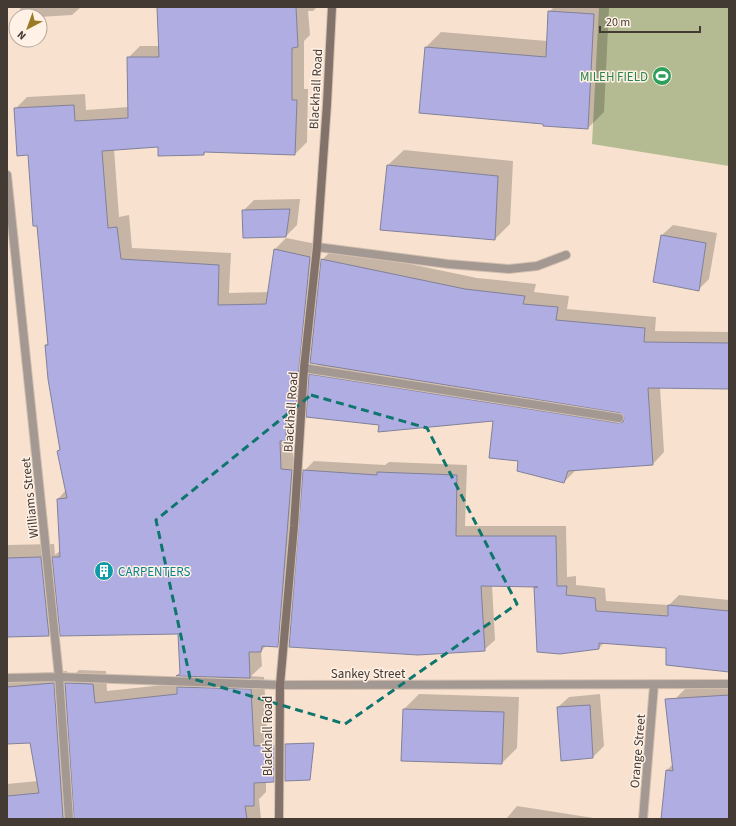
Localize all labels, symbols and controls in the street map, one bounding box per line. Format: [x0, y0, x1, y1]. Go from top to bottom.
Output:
north arrow [8, 8, 48, 48]
scale bar [600, 8, 700, 34]
text: 20 m [606, 14, 630, 31]
text: N [14, 27, 29, 43]
street label: Blackhall Road [305, 48, 327, 130]
sports icon: MILEH FIELD [651, 65, 673, 87]
place label: MILEH FIELD [580, 68, 648, 86]
street label: Blackhall Road [279, 371, 303, 453]
street label: Williams Street [17, 456, 43, 539]
building icon: CARPENTERS [93, 560, 115, 582]
place label: CARPENTERS [118, 563, 191, 581]
street label: Sankey Street [331, 665, 406, 683]
street label: Blackhall Road [259, 696, 277, 776]
street label: Orange Street [626, 713, 650, 789]

